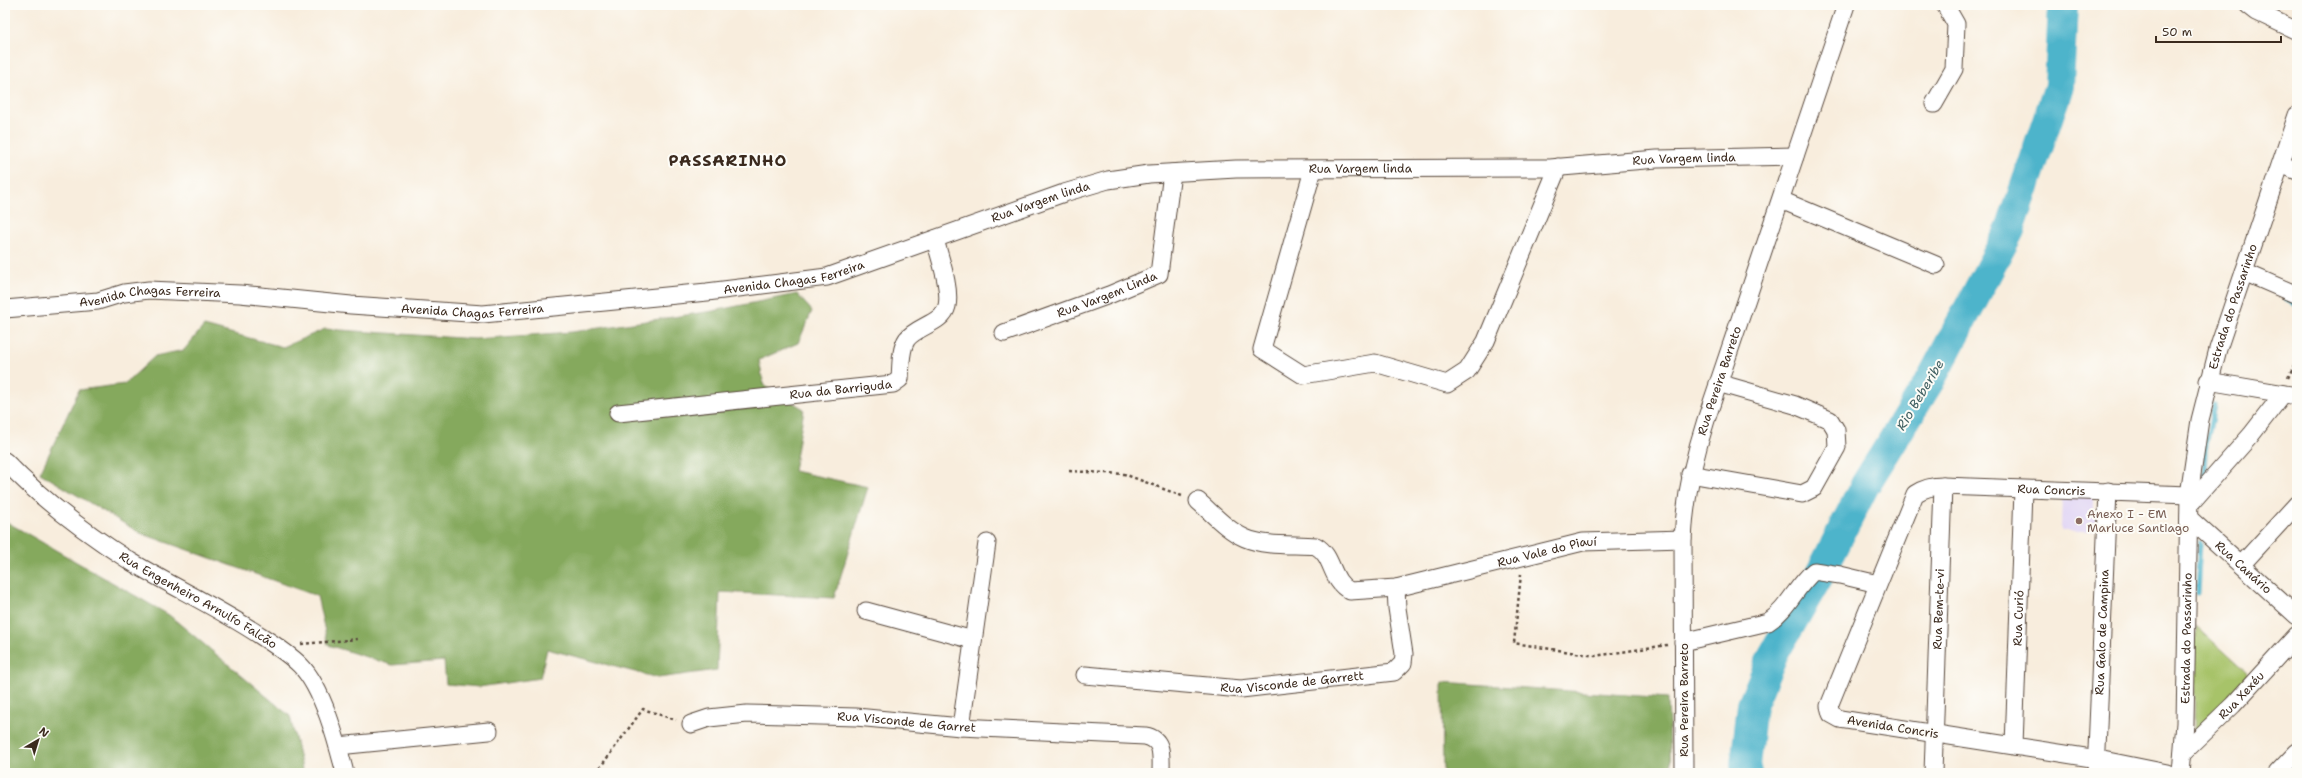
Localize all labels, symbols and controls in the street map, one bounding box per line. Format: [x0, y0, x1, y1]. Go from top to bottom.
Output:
scale bar [2156, 18, 2281, 44]
text: 50 m [2162, 24, 2192, 40]
street label: Rua Vargem linda [1632, 149, 1736, 169]
district label: PASSARINHO [669, 150, 787, 171]
street label: Rua Vargem linda [1309, 160, 1413, 177]
street label: Rua Vargem linda [989, 178, 1092, 226]
street label: Estrada do Passarinho [2205, 242, 2261, 371]
street label: Avenida Chagas Ferreira [723, 256, 867, 298]
street label: Rua Vargem Linda [1055, 267, 1160, 321]
street label: Avenida Chagas Ferreira [78, 282, 222, 311]
street label: Avenida Chagas Ferreira [400, 300, 545, 322]
street label: Rua Pereira Barreto [1694, 324, 1745, 437]
water label: Rio Beberibe [1892, 357, 1948, 433]
street label: Rua da Barriguda [789, 376, 893, 403]
street label: Rua Concris [2017, 481, 2086, 499]
place label: Anexo I - EM Marluce Santiago [2087, 506, 2189, 536]
marker: Anexo I - EM Marluce Santiago [2074, 516, 2084, 526]
street label: Rua Vale do Piauí [1496, 533, 1598, 571]
street label: Rua Canário [2212, 537, 2275, 597]
street label: Rua Engenheiro Arnulfo Falcão [116, 548, 280, 652]
street label: Rua Bem-te-vi [1929, 568, 1948, 650]
street label: Rua Galo de Campina [2091, 568, 2113, 695]
street label: Estrada do Passarinho [2177, 572, 2196, 704]
street label: Rua Curió [2010, 590, 2027, 646]
street label: Rua Pereira Barreto [1676, 643, 1692, 757]
street label: Rua Visconde de Garrett [1220, 667, 1365, 697]
street label: Rua Xexéu [2215, 668, 2268, 723]
street label: Rua Visconde de Garret [837, 708, 976, 736]
street label: Avenida Concris [1846, 712, 1940, 742]
north arrow [18, 720, 58, 760]
text: N [36, 724, 52, 741]

